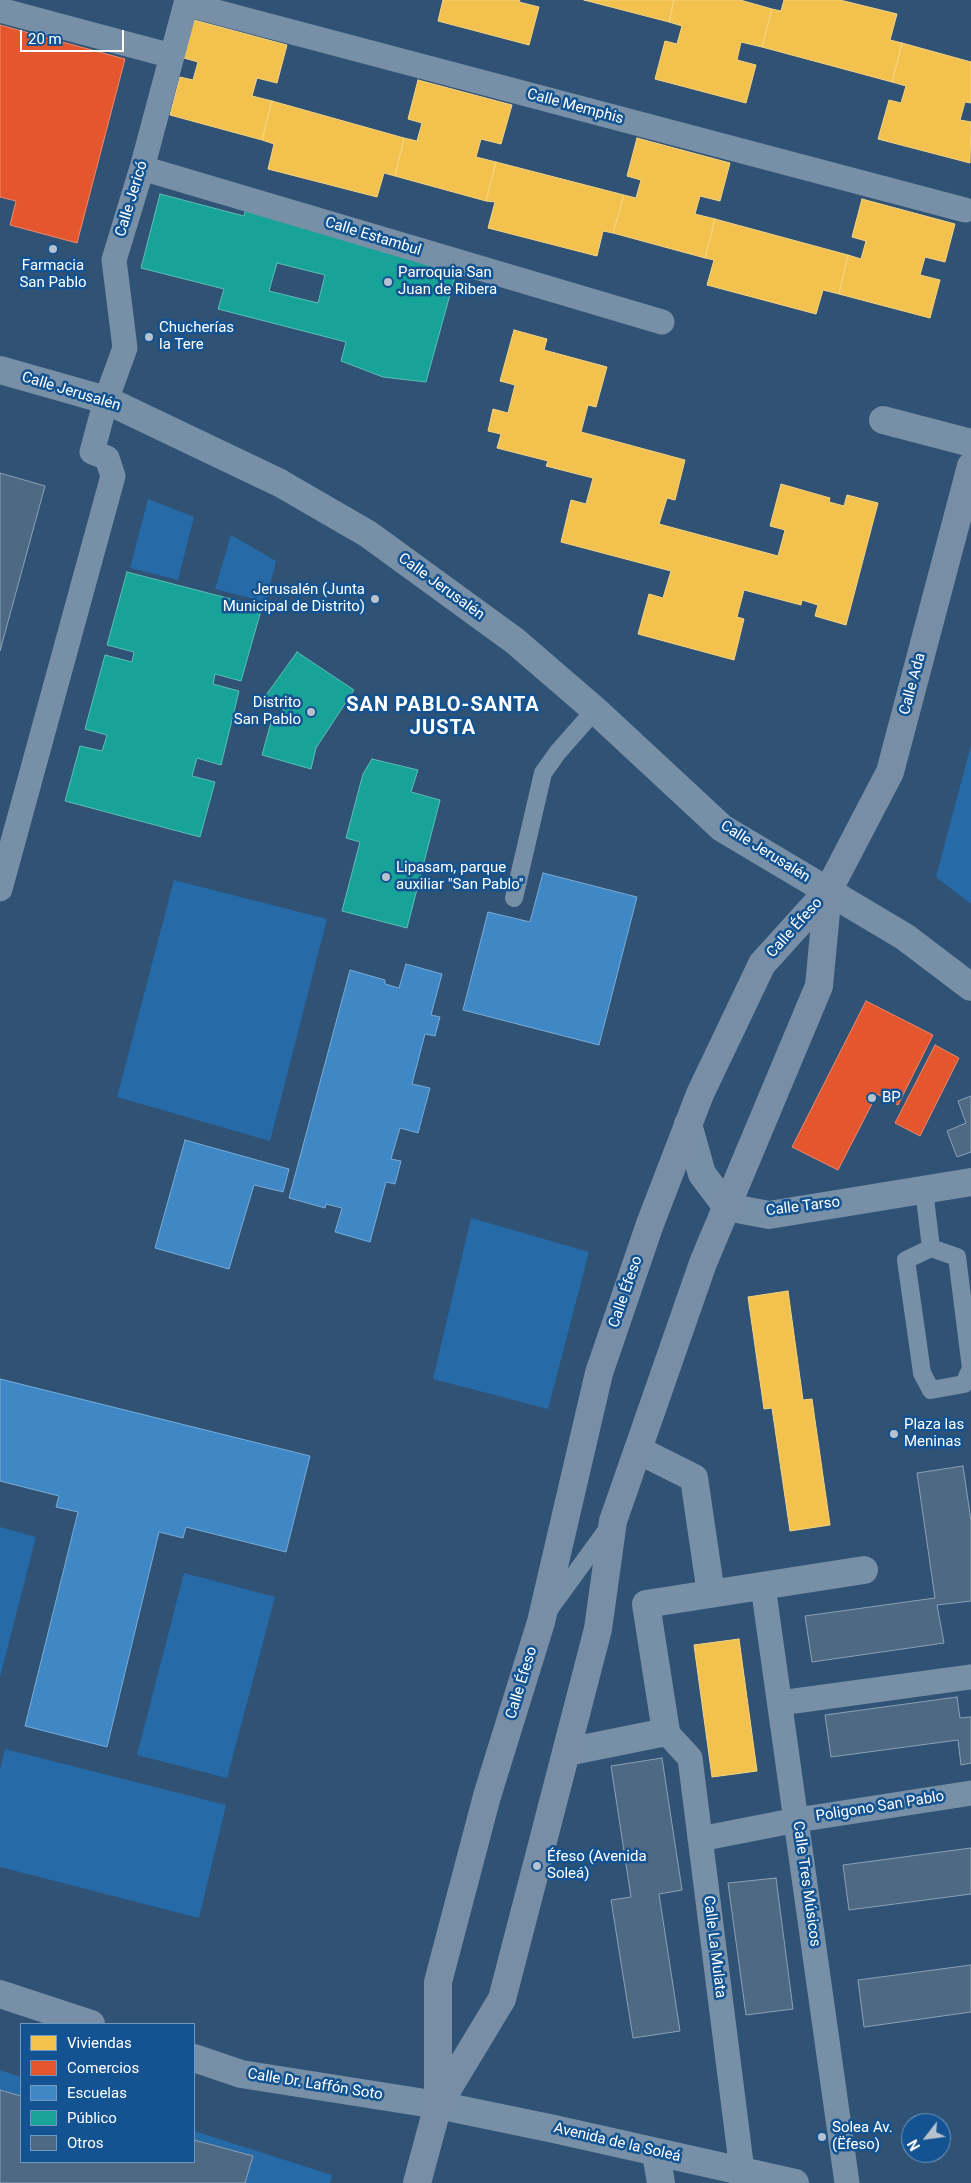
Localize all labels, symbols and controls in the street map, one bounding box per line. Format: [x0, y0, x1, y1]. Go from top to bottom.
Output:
scale bar [22, 20, 126, 52]
text: 20 m [28, 30, 62, 48]
street label: Calle Memphis [525, 85, 625, 129]
street label: Calle Jericó [112, 159, 152, 239]
street label: Calle Estambul [323, 214, 423, 260]
marker: Farmacia San Pablo [47, 243, 59, 255]
place label: Farmacia San Pablo [19, 257, 87, 292]
place label: Parroquia San Juan de Ribera [398, 264, 497, 299]
marker: Parroquia San Juan de Ribera [382, 276, 394, 288]
place label: Chucherías la Tere [159, 319, 234, 354]
marker: Chucherías la Tere [143, 331, 155, 343]
street label: Calle Jerusalén [19, 368, 123, 416]
street label: Calle Jerusalén [394, 550, 488, 624]
place label: Jerusalén (Junta Municipal de Distrito) [223, 581, 365, 616]
marker: Jerusalén (Junta Municipal de Distrito) [369, 593, 381, 605]
street label: Calle Ada [896, 651, 930, 717]
place label: Distrito San Pablo [234, 694, 301, 729]
district label: SAN PABLO-SANTA JUSTA [344, 694, 542, 741]
marker: Distrito San Pablo [305, 706, 317, 718]
street label: Calle Jerusalén [717, 817, 813, 887]
place label: Lipasam, parque auxiliar "San Pablo" [396, 859, 524, 894]
marker: Lipasam, parque auxiliar "San Pablo" [380, 871, 392, 883]
street label: Calle Éfeso [763, 894, 827, 962]
place label: BP [882, 1089, 901, 1107]
marker: BP [866, 1092, 878, 1104]
street label: Calle Tarso [765, 1194, 841, 1220]
street label: Calle Éfeso [605, 1254, 647, 1330]
place label: Plaza las Meninas [904, 1416, 964, 1451]
marker: Plaza las Meninas [888, 1428, 900, 1440]
street label: Calle Éfeso [502, 1645, 542, 1721]
street label: Poligono San Pablo [814, 1788, 946, 1826]
street label: Calle Tres Músicos [788, 1820, 824, 1948]
place label: Éfeso (Avenida Soleá) [547, 1848, 647, 1883]
marker: Éfeso (Avenida Soleá) [531, 1860, 543, 1872]
street label: Calle La Mulata [699, 1895, 729, 1999]
legend [20, 2023, 195, 2163]
text: Viviendas [67, 2034, 132, 2052]
text: Comercios [67, 2059, 139, 2077]
street label: Calle Dr. Laffón Soto [246, 2065, 384, 2105]
text: Escuelas [67, 2084, 127, 2102]
text: Público [67, 2109, 117, 2127]
north arrow [901, 2113, 951, 2163]
place label: Solea Av. (Ëfeso) [832, 2119, 893, 2154]
street label: Avenida de la Soleá [552, 2120, 682, 2166]
marker: Solea Av. (Ëfeso) [816, 2131, 828, 2143]
text: Otros [67, 2134, 103, 2152]
text: N [904, 2137, 923, 2153]

